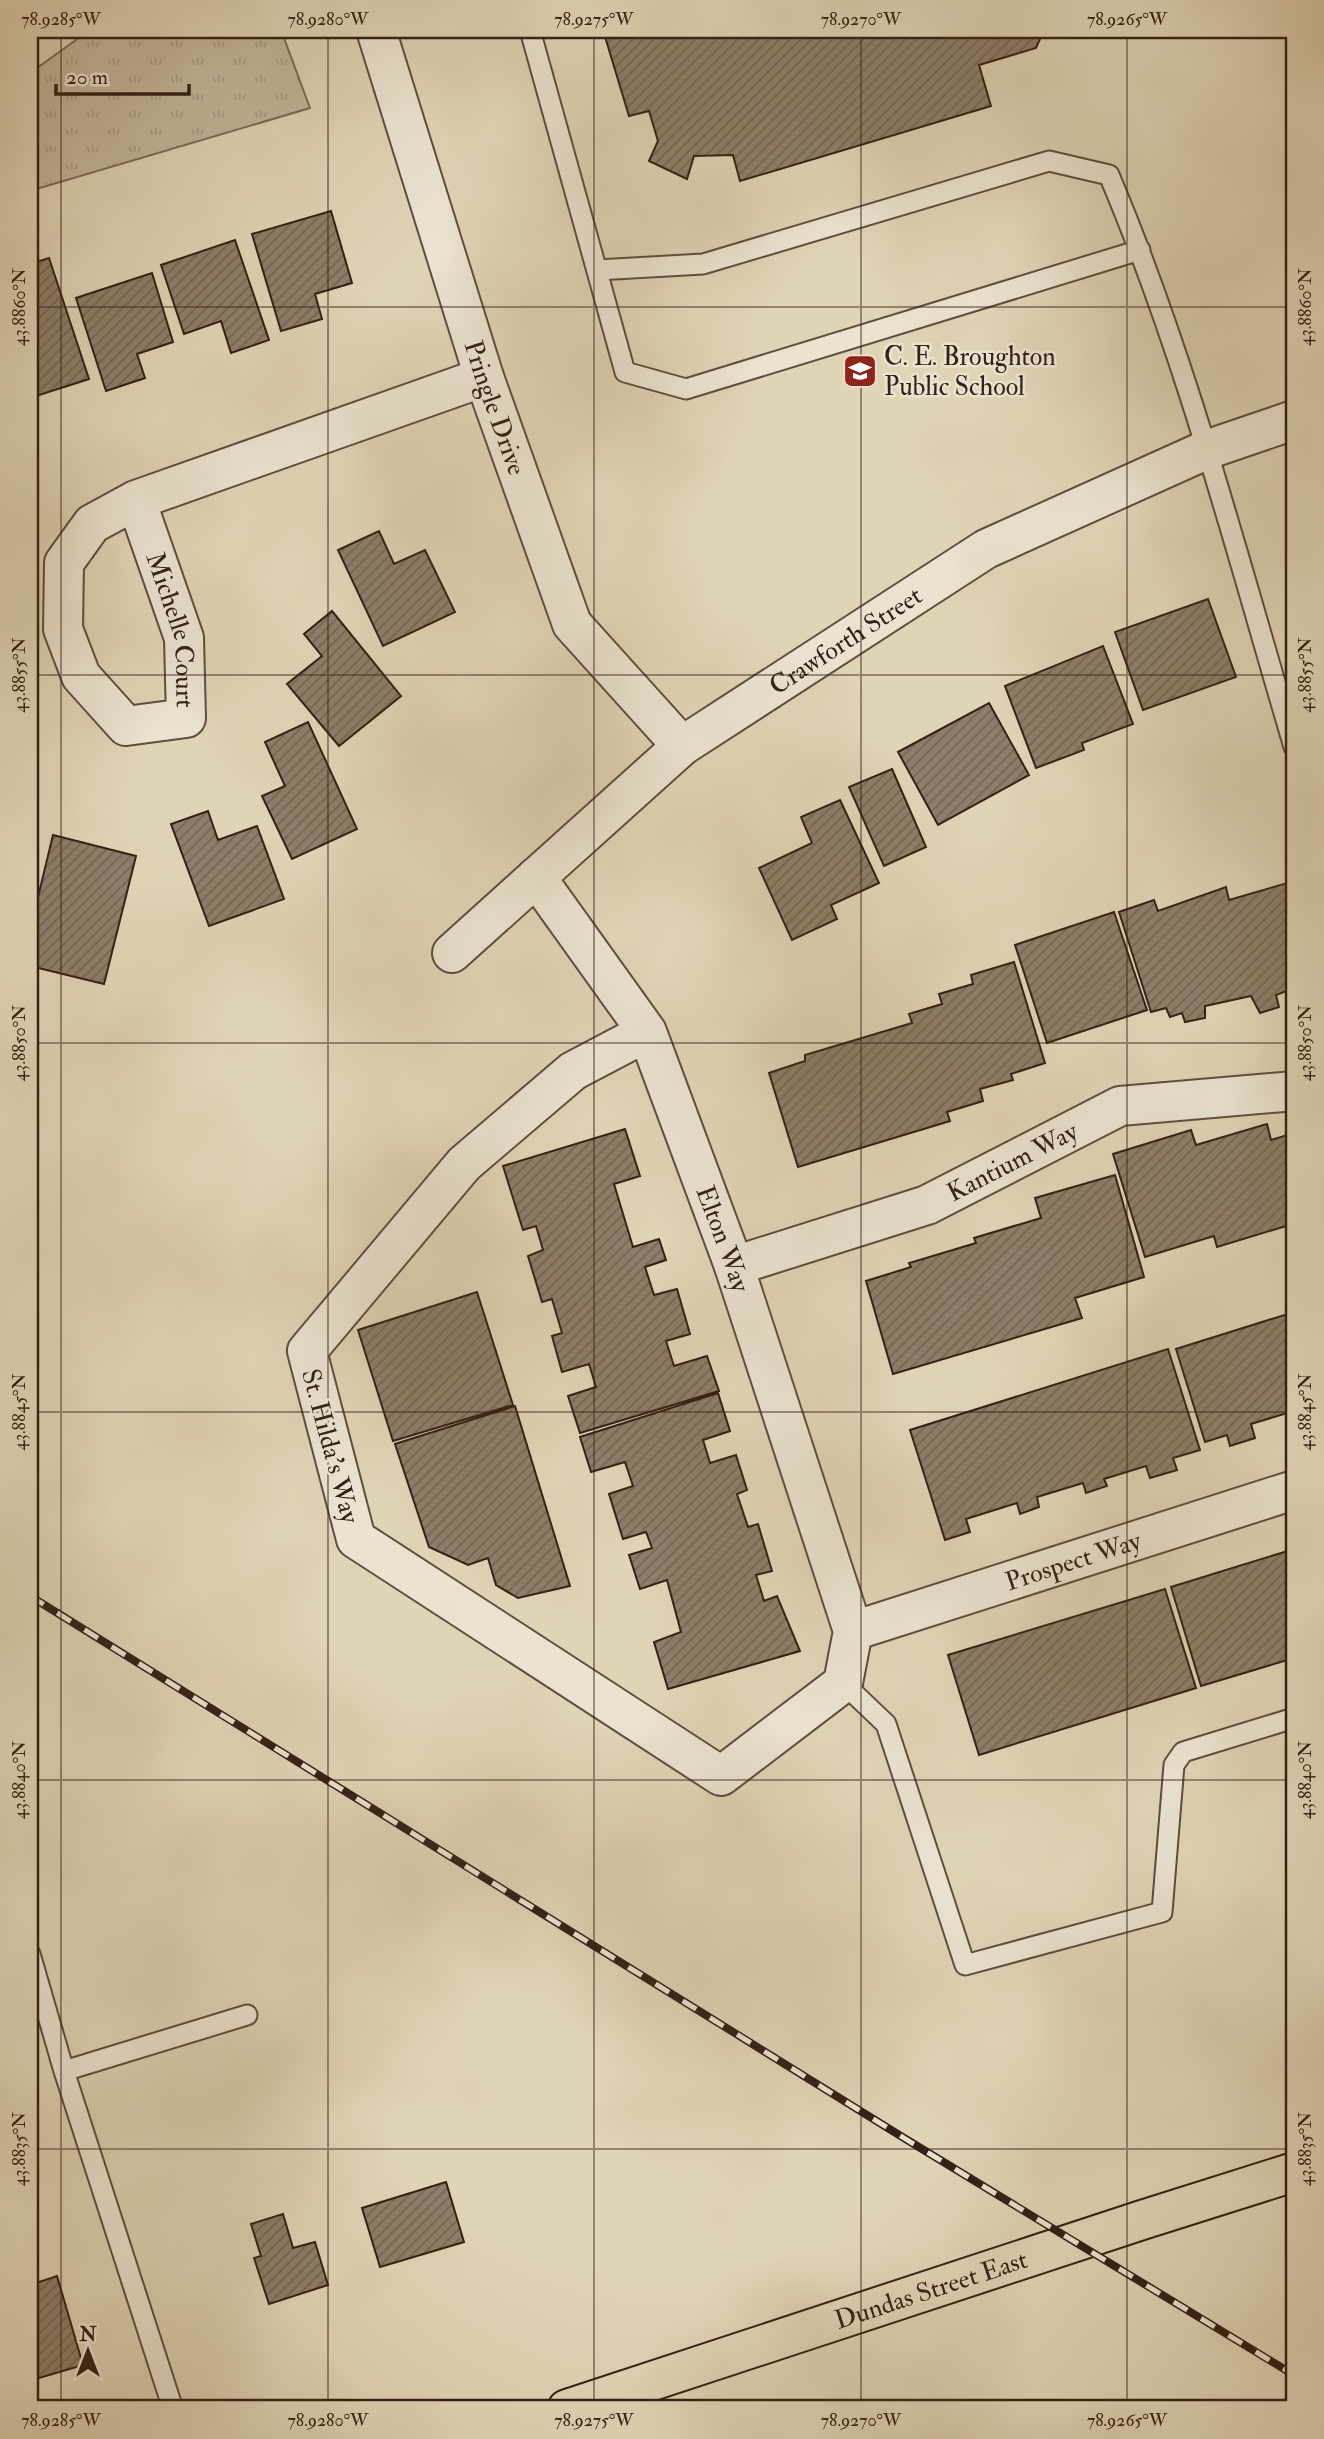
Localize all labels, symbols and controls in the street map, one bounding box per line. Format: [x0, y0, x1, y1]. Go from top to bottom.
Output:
text: 78.9285°W [21, 8, 101, 31]
text: 78.9280°W [288, 8, 369, 31]
text: 78.9275°W [554, 8, 634, 31]
text: 78.9270°W [821, 8, 902, 31]
text: 78.9265°W [1087, 8, 1168, 31]
scale bar [56, 52, 189, 96]
text: 20 m [66, 64, 108, 91]
text: 43.8860°N [8, 268, 31, 346]
text: 43.8860°N [1294, 268, 1317, 346]
street label: Pringle Drive [457, 337, 533, 480]
place label: C. E. Broughton Public School [884, 341, 1056, 403]
school or university icon: C. E. Broughton Public School [841, 352, 879, 390]
street label: Michelle Court [138, 548, 201, 708]
street label: Crawforth Street [763, 580, 928, 702]
text: 43.8855°N [8, 637, 31, 713]
text: 43.8855°N [1294, 637, 1317, 713]
text: 43.8850°N [8, 1005, 31, 1081]
text: 43.8850°N [1294, 1005, 1317, 1081]
street label: Kantium Way [942, 1115, 1084, 1209]
street label: Elton Way [689, 1181, 757, 1297]
street label: St. Hilda's Way [294, 1366, 366, 1527]
text: 43.8845°N [8, 1373, 31, 1451]
text: 43.8845°N [1294, 1373, 1317, 1451]
street label: Prospect Way [1002, 1525, 1146, 1598]
text: 43.8840°N [8, 1741, 31, 1819]
text: 43.8840°N [1294, 1741, 1317, 1819]
text: 43.8835°N [8, 2112, 31, 2186]
text: 43.8835°N [1294, 2112, 1317, 2186]
street label: Dundas Street East [831, 2244, 1032, 2337]
north arrow [52, 2316, 122, 2386]
text: N [78, 2323, 97, 2347]
text: 78.9285°W [21, 2409, 101, 2432]
text: 78.9280°W [288, 2409, 369, 2432]
text: 78.9275°W [554, 2409, 634, 2432]
text: 78.9270°W [821, 2409, 902, 2432]
text: 78.9265°W [1087, 2409, 1168, 2432]

